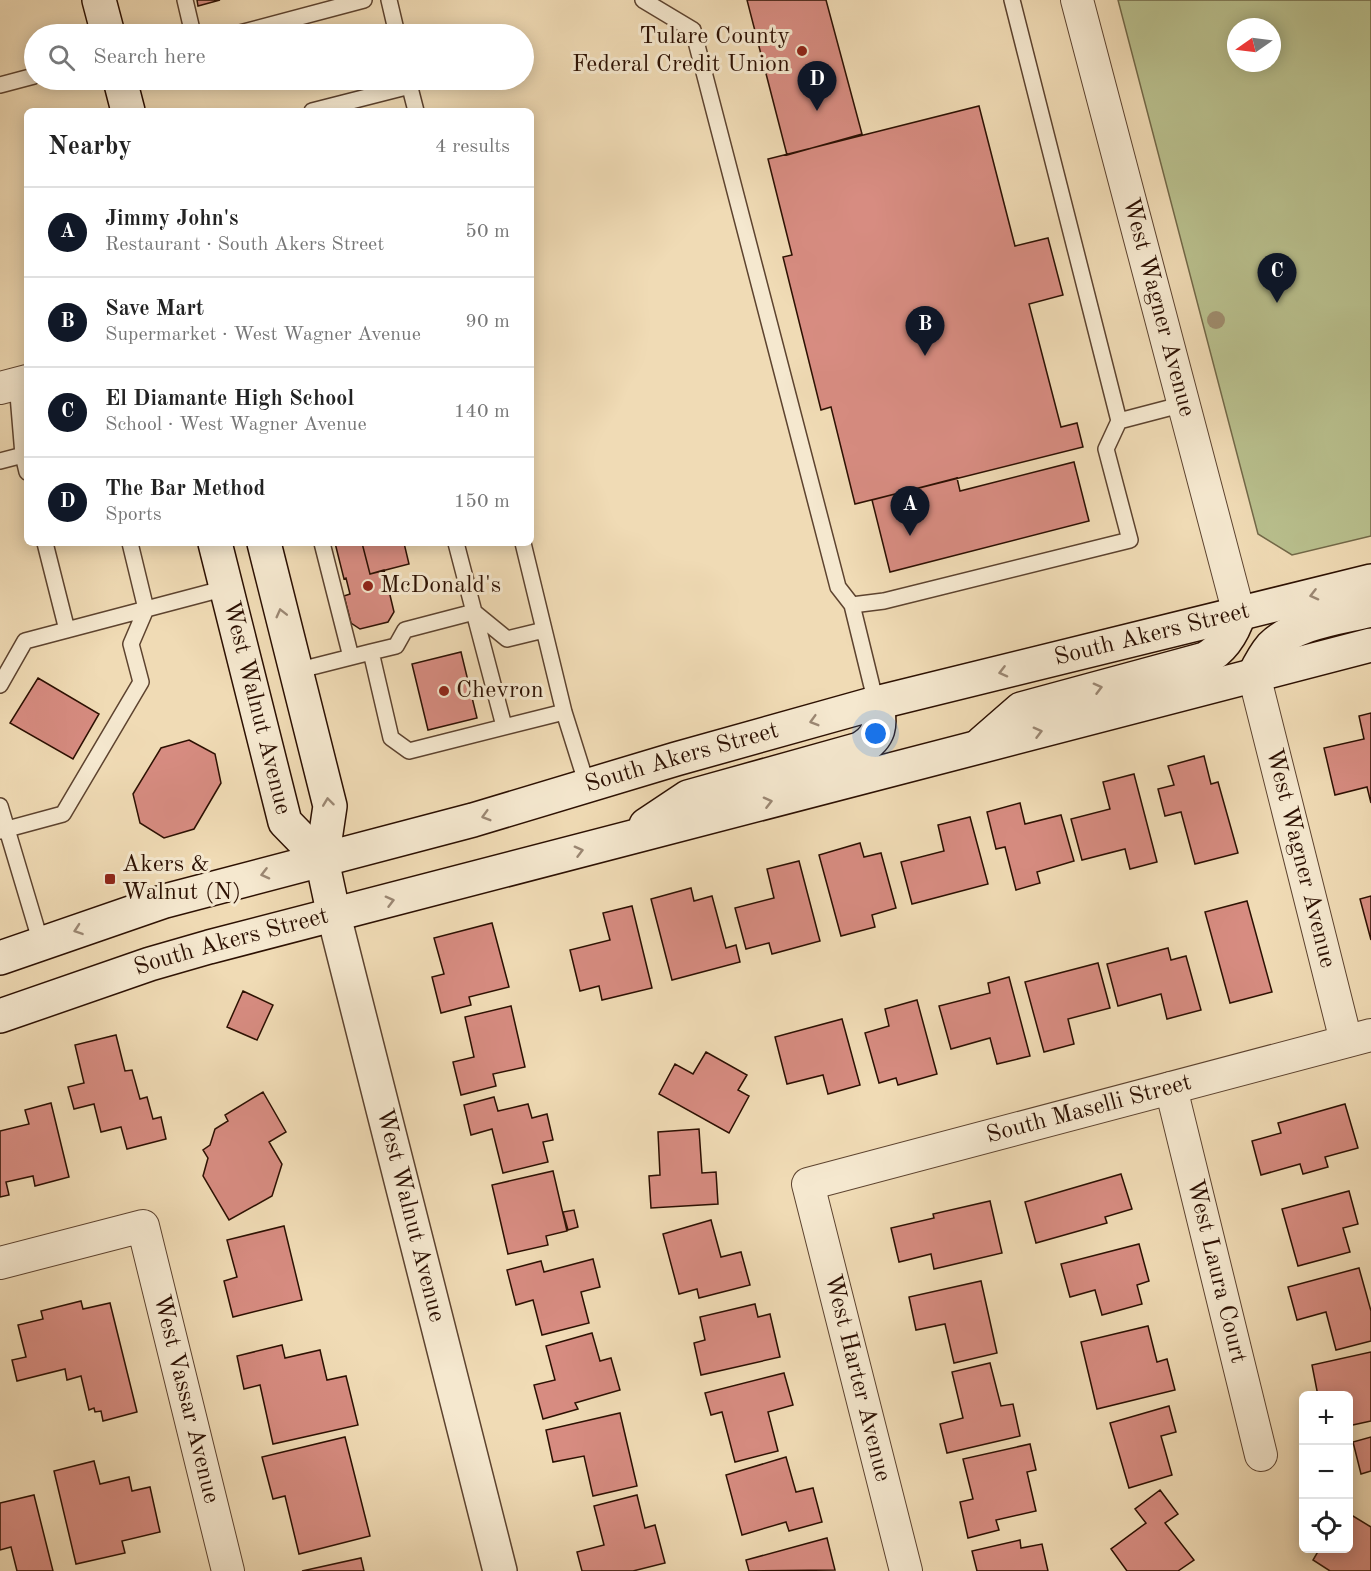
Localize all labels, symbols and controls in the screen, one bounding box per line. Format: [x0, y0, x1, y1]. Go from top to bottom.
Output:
north arrow [1227, 18, 1281, 72]
search box [24, 24, 534, 90]
place label: Tulare County Federal Credit Union [572, 25, 790, 77]
icon: search [45, 41, 78, 74]
marker: Tulare County Federal Credit Union [795, 44, 809, 58]
text: Search here [93, 46, 206, 68]
pin: D [798, 62, 836, 111]
text: Nearby [48, 134, 132, 160]
text: 4 results [435, 137, 510, 157]
street label: West Wagner Avenue [1118, 195, 1198, 419]
text: Jimmy John's [105, 208, 239, 230]
text: A [60, 222, 75, 242]
text: 50 m [465, 222, 510, 242]
text: Restaurant · South Akers Street [105, 235, 384, 255]
pin: C [1258, 254, 1296, 303]
text: Save Mart [105, 298, 204, 320]
pin: B [906, 306, 944, 356]
text: B [60, 312, 75, 332]
text: 90 m [465, 312, 510, 332]
text: Supermarket · West Wagner Avenue [105, 325, 421, 345]
text: El Diamante High School [105, 388, 354, 410]
text: C [61, 402, 74, 422]
text: 140 m [454, 402, 510, 422]
text: School · West Wagner Avenue [105, 415, 367, 435]
text: The Bar Method [105, 478, 265, 500]
pin: A [890, 486, 930, 536]
text: D [60, 492, 75, 512]
text: 150 m [454, 492, 510, 512]
text: Sports [105, 505, 162, 525]
place label: McDonald's [380, 574, 501, 598]
marker: McDonald's [361, 579, 375, 593]
one-way arrow [1309, 588, 1319, 601]
street label: West Walnut Avenue [218, 599, 295, 817]
street label: South Akers Street [1052, 599, 1252, 671]
one-way arrow [276, 608, 289, 618]
one-way arrow [998, 665, 1008, 678]
place label: Chevron [456, 679, 544, 703]
one-way arrow [1092, 683, 1103, 695]
marker: Chevron [437, 684, 451, 698]
one-way arrow [809, 713, 819, 726]
street label: South Akers Street [582, 719, 781, 798]
your location [861, 719, 890, 748]
one-way arrow [1032, 727, 1042, 739]
street label: West Wagner Avenue [1261, 746, 1339, 971]
one-way arrow [762, 797, 772, 809]
one-way arrow [322, 798, 335, 807]
one-way arrow [482, 809, 492, 821]
one-way arrow [573, 846, 584, 858]
place label: Akers & Walnut (N) [122, 853, 241, 905]
one-way arrow [260, 867, 270, 880]
marker: Akers & Walnut (N) [103, 872, 117, 886]
one-way arrow [385, 896, 395, 908]
street label: South Akers Street [131, 904, 331, 981]
one-way arrow [73, 922, 84, 935]
street label: South Maselli Street [984, 1071, 1194, 1148]
street label: West Walnut Avenue [371, 1106, 448, 1325]
street label: West Laura Court [1182, 1177, 1250, 1366]
street label: West Harter Avenue [820, 1272, 894, 1484]
street label: West Vassar Avenue [148, 1292, 223, 1506]
map controls [1299, 1391, 1353, 1553]
button: + [1299, 1391, 1353, 1445]
button: − [1299, 1445, 1353, 1499]
button: locate [1299, 1499, 1353, 1553]

